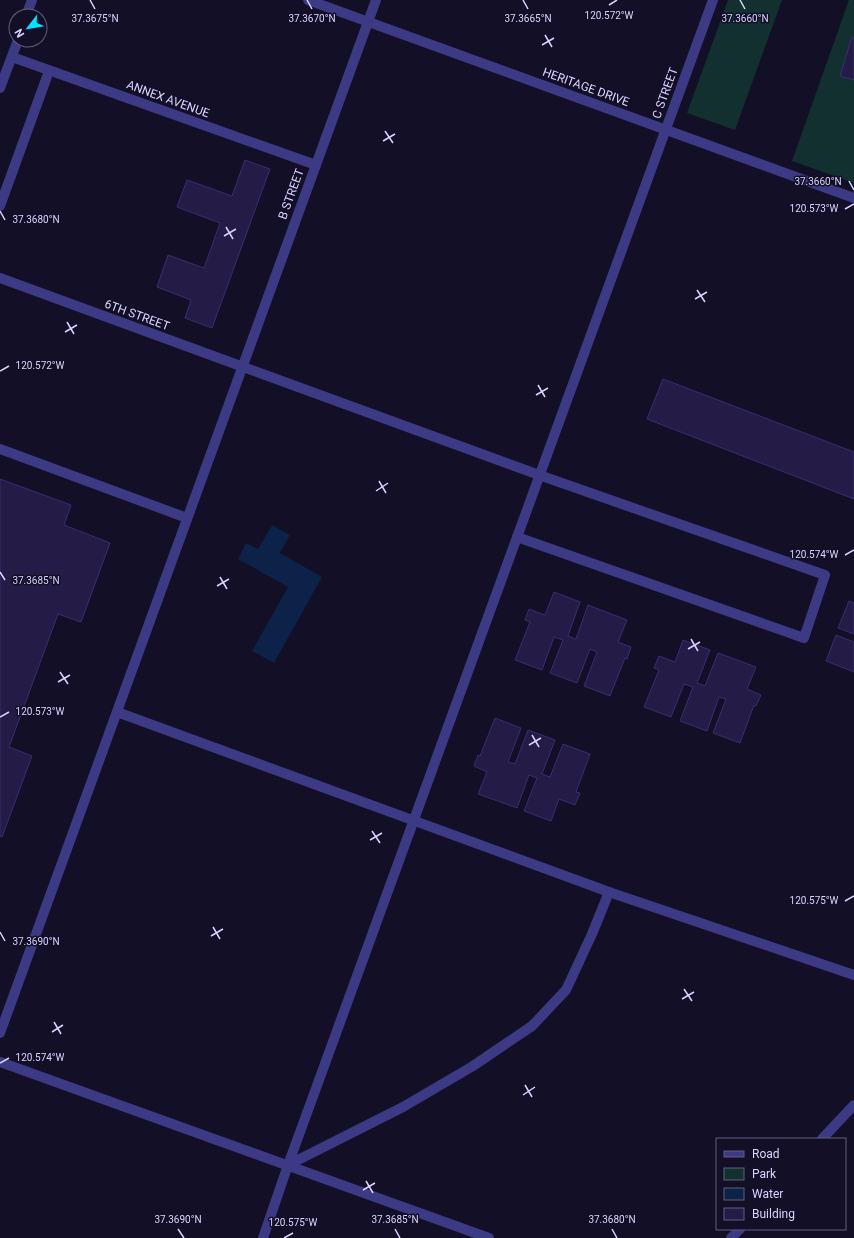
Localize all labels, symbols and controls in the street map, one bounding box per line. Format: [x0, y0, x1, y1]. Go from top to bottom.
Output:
north arrow [8, 8, 48, 48]
text: 120.572°W [585, 10, 634, 21]
text: 37.3675°N [71, 13, 119, 24]
text: 37.3670°N [288, 13, 336, 24]
text: 37.3665°N [504, 13, 552, 24]
text: 37.3660°N [721, 13, 769, 24]
text: N [12, 26, 27, 40]
street label: HERITAGE DRIVE [541, 65, 631, 109]
street label: C STREET [649, 66, 681, 120]
street label: ANNEX AVENUE [125, 78, 212, 121]
street label: B STREET [275, 167, 307, 221]
text: 37.3660°N [794, 176, 842, 187]
text: 120.573°W [790, 203, 839, 214]
text: 37.3680°N [12, 214, 60, 225]
street label: 6TH STREET [103, 297, 171, 333]
text: 120.572°W [16, 360, 65, 371]
text: 120.574°W [790, 549, 839, 560]
text: 37.3685°N [12, 575, 60, 586]
text: 120.573°W [16, 706, 65, 717]
text: 120.575°W [790, 895, 839, 906]
text: 37.3690°N [12, 936, 60, 947]
text: 120.574°W [16, 1052, 65, 1063]
legend [716, 1138, 846, 1230]
text: Road [752, 1147, 780, 1161]
text: Park [752, 1167, 777, 1181]
text: Water [752, 1187, 783, 1201]
text: Building [752, 1207, 795, 1221]
text: 37.3690°N [154, 1214, 202, 1225]
text: 37.3685°N [371, 1214, 419, 1225]
text: 37.3680°N [588, 1214, 636, 1225]
text: 120.575°W [269, 1217, 318, 1228]

